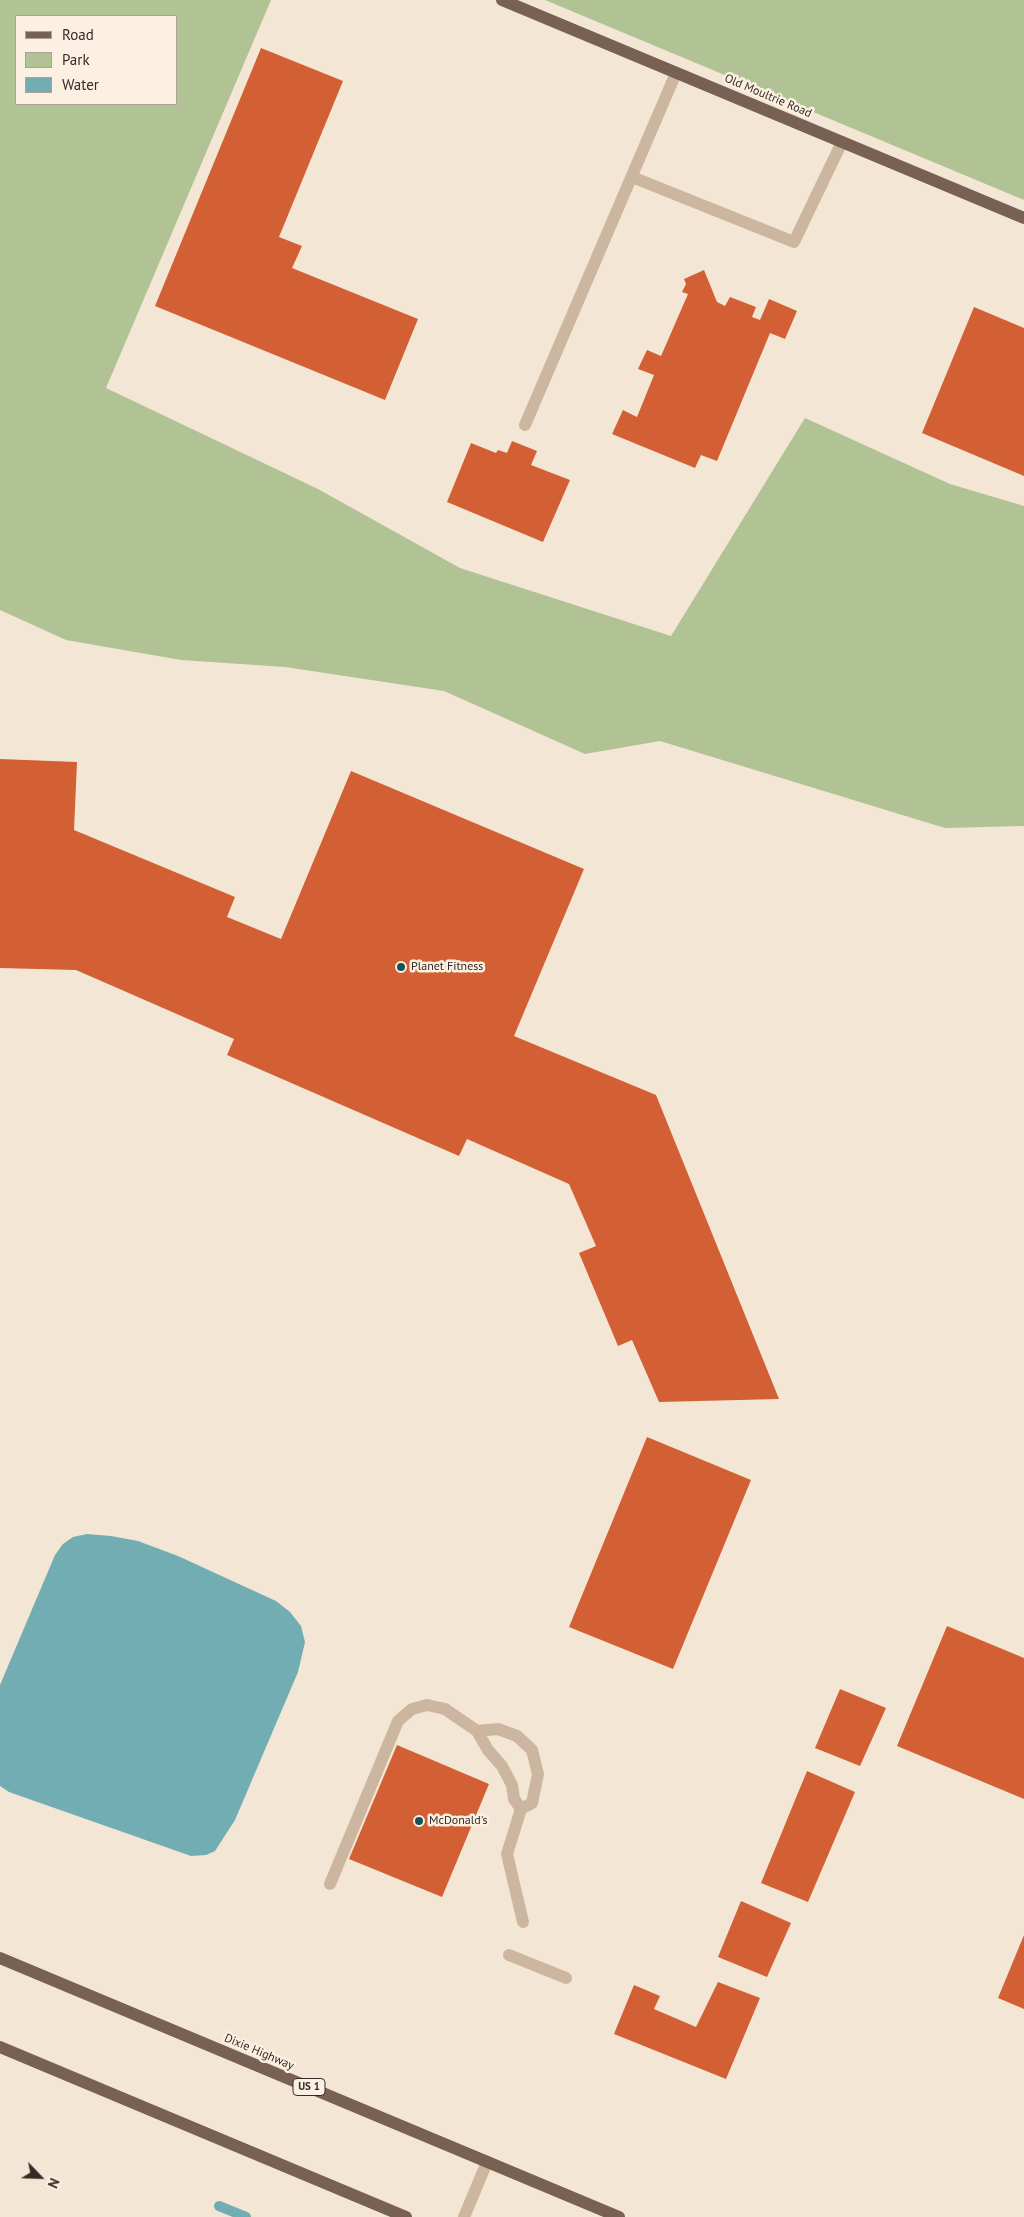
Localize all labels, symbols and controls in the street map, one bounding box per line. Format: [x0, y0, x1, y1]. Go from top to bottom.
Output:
legend [15, 15, 178, 105]
text: Road [62, 25, 94, 44]
text: Park [62, 50, 90, 69]
street label: Old Moultrie Road [722, 71, 814, 121]
text: Water [62, 75, 99, 94]
place label: Planet Fitness [411, 960, 483, 974]
marker: Planet Fitness [395, 961, 407, 973]
place label: McDonald's [429, 1814, 488, 1828]
marker: McDonald's [413, 1815, 425, 1827]
street label: Dixie Highway [222, 2031, 296, 2073]
road number: US 1 [293, 2078, 325, 2096]
north arrow [15, 2152, 65, 2202]
text: N [44, 2175, 64, 2191]

